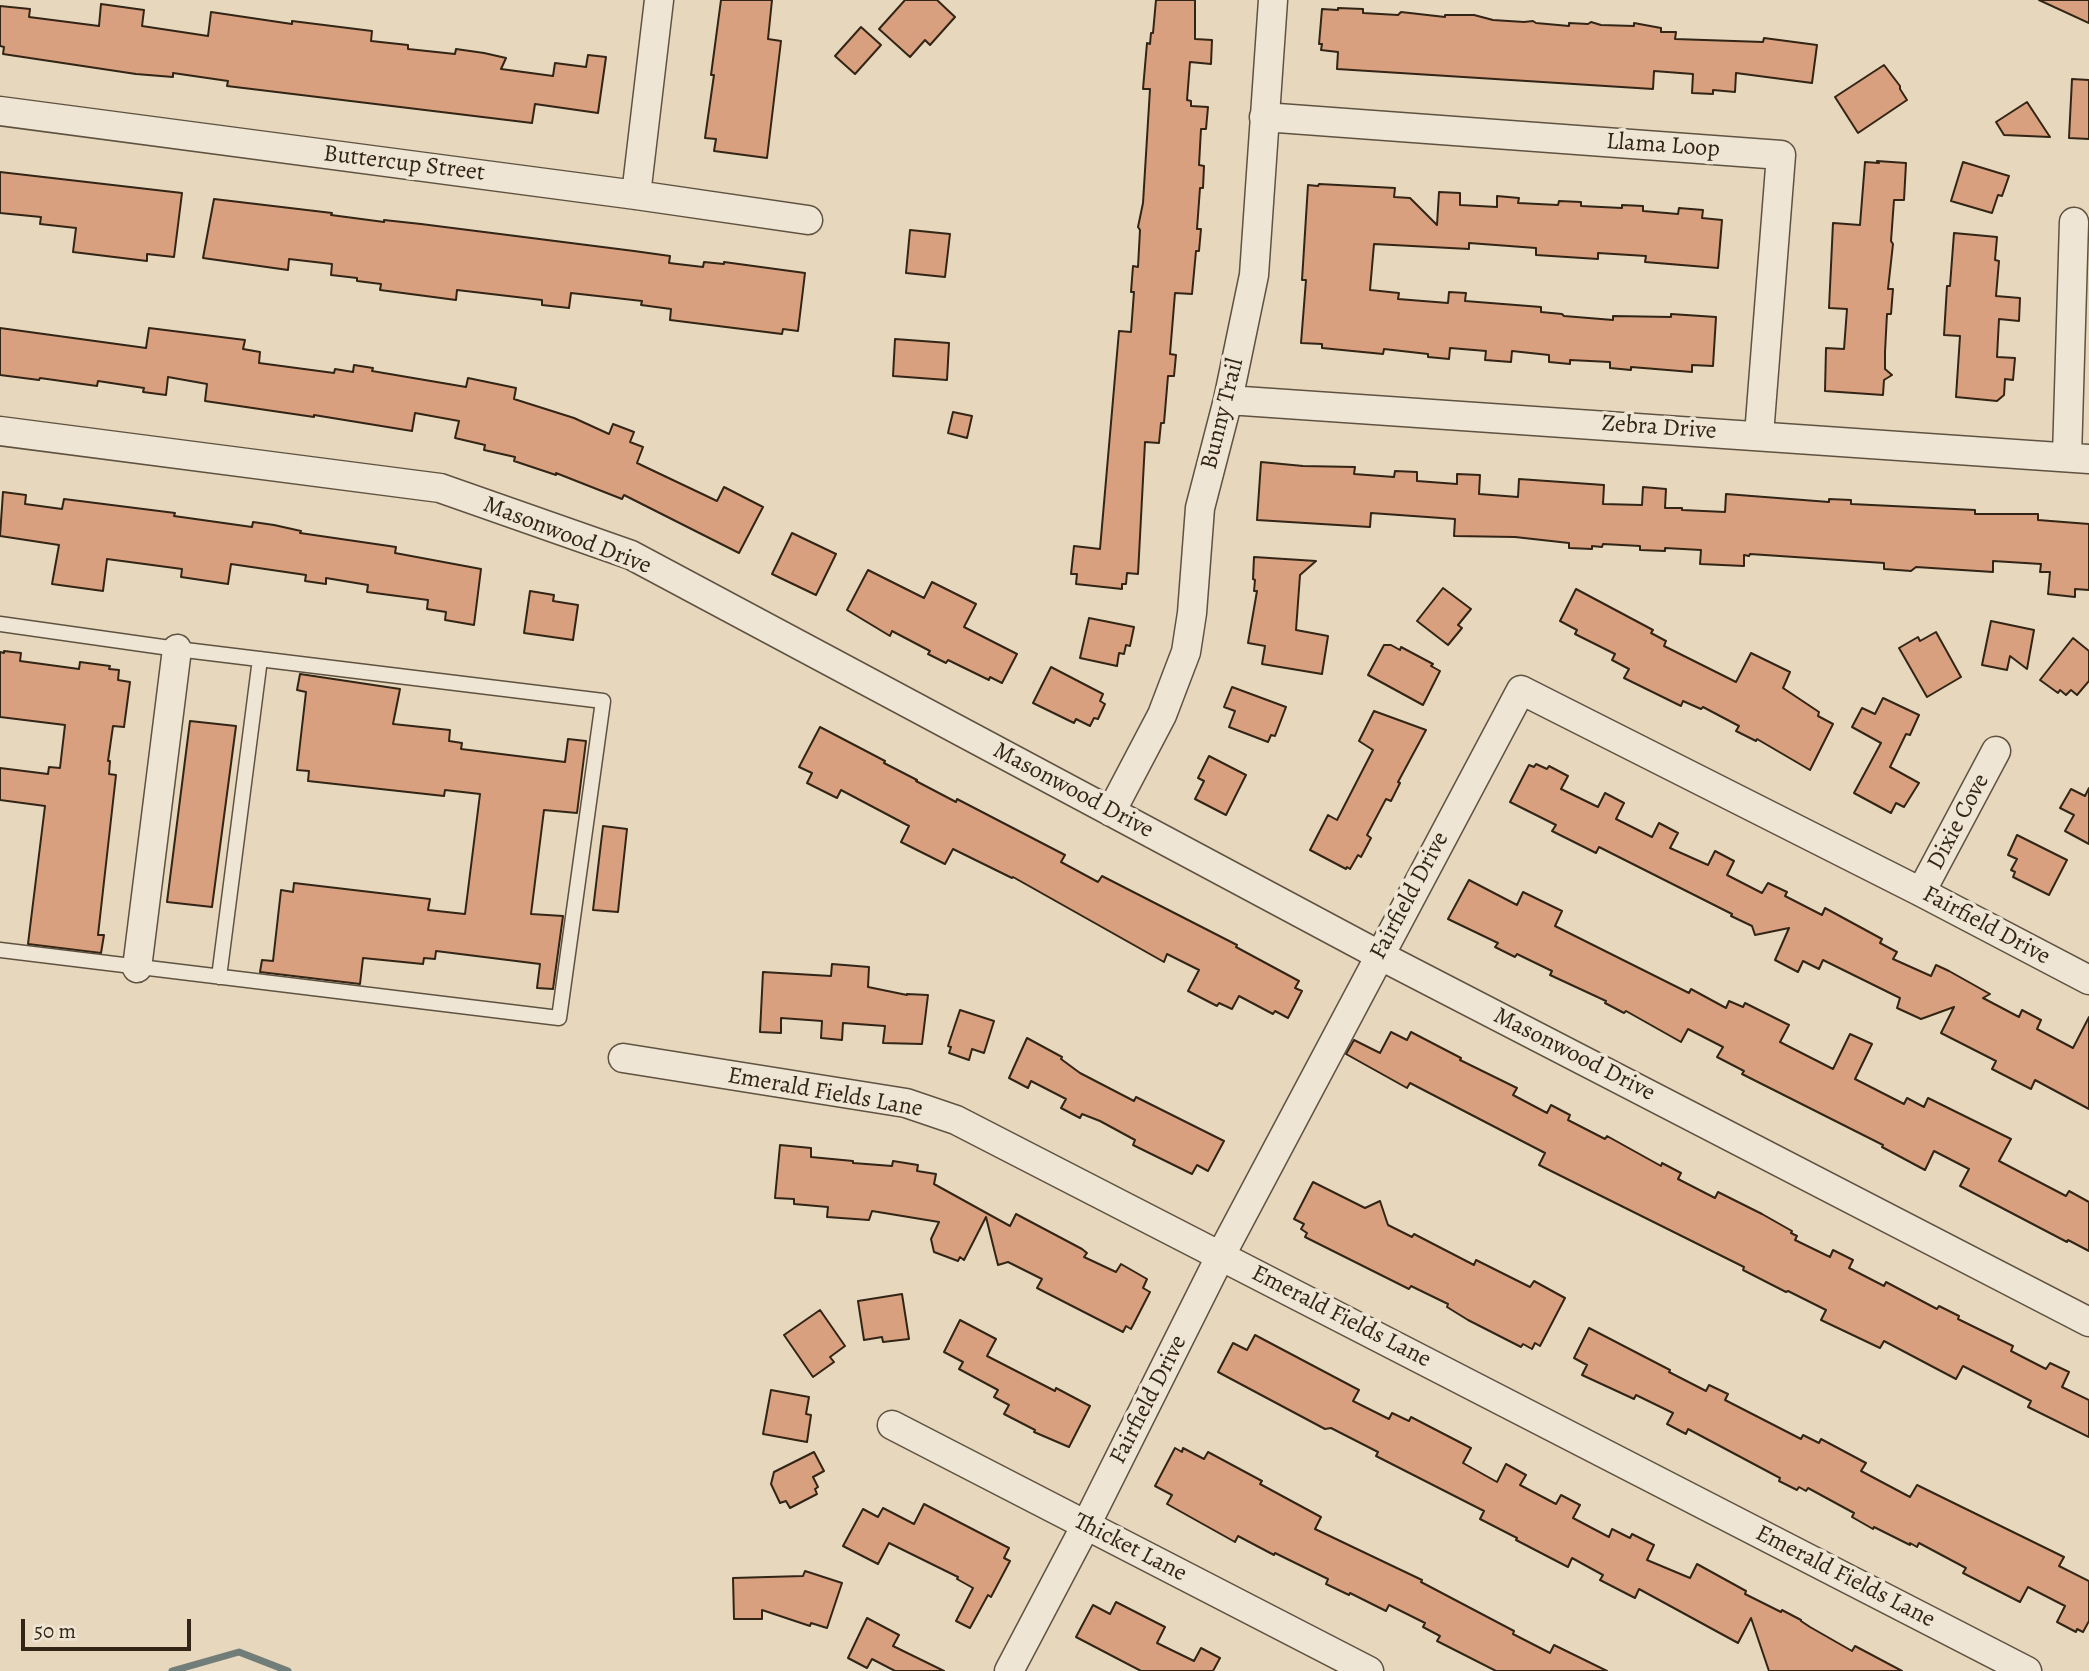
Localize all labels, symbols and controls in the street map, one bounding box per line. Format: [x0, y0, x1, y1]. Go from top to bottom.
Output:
street label: Llama Loop [1605, 128, 1721, 164]
street label: Buttercup Street [322, 140, 486, 188]
street label: Bunny Trail [1195, 355, 1251, 473]
street label: Zebra Drive [1601, 410, 1717, 446]
street label: Masonwood Drive [479, 491, 655, 581]
street label: Masonwood Drive [988, 737, 1158, 845]
street label: Dixie Cove [1922, 769, 1996, 875]
street label: Fairfield Drive [1364, 827, 1456, 965]
street label: Fairfield Drive [1917, 880, 2055, 972]
street label: Masonwood Drive [1488, 1002, 1660, 1108]
street label: Emerald Fields Lane [725, 1062, 925, 1124]
street label: Emerald Fields Lane [1246, 1259, 1436, 1375]
street label: Fairfield Drive [1104, 1331, 1194, 1469]
street label: Thicket Lane [1069, 1507, 1191, 1589]
street label: Emerald Fields Lane [1750, 1519, 1940, 1635]
scale bar [24, 1604, 194, 1648]
text: 50 m [34, 1617, 76, 1645]

